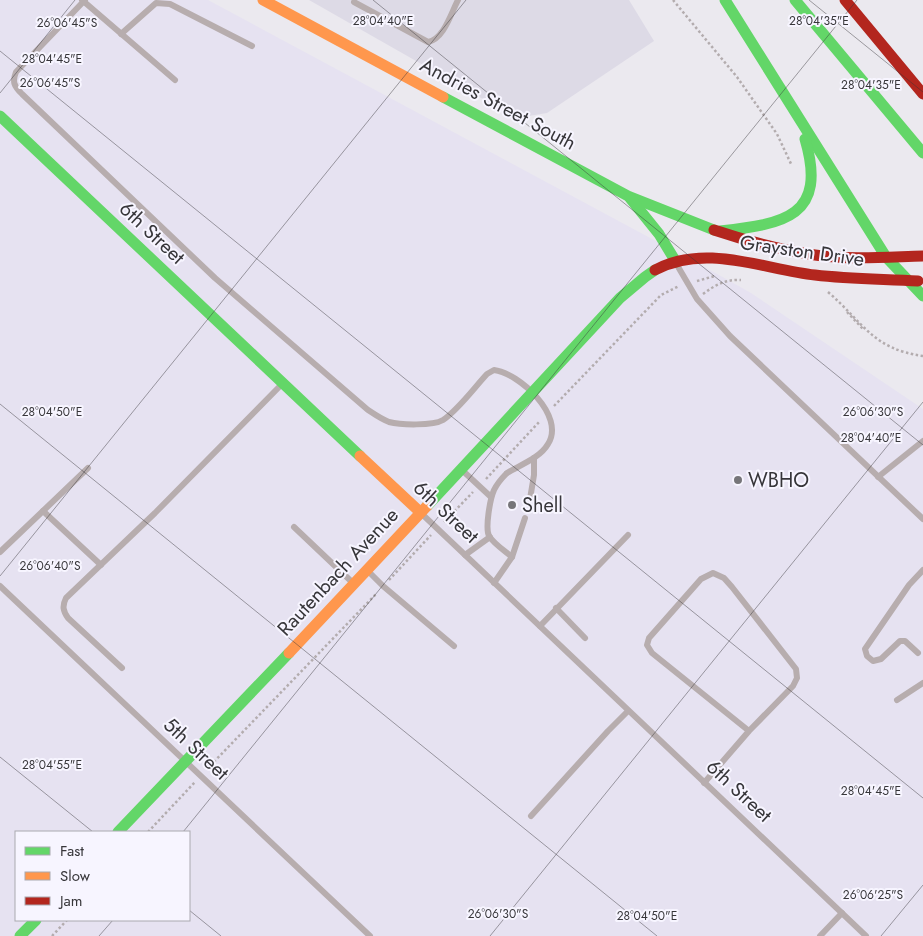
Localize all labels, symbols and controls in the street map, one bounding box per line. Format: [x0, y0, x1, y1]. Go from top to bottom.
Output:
text: 28°04'40"E [353, 12, 413, 30]
text: 28°04'35"E [789, 12, 849, 30]
text: 26°06'45"S [37, 14, 98, 32]
text: 28°04'45"E [22, 50, 82, 68]
street label: Andries Street South [415, 51, 581, 157]
text: 26°06'45"S [20, 74, 81, 92]
text: 28°04'35"E [841, 76, 901, 94]
street label: 6th Street [113, 195, 191, 271]
street label: Grayston Drive [738, 228, 866, 274]
text: 28°04'50"E [22, 403, 82, 421]
text: 26°06'30"S [843, 403, 904, 421]
text: 28°04'40"E [841, 429, 901, 447]
place label: WBHO [748, 466, 809, 495]
street label: 6th Street [407, 474, 485, 550]
marker: WBHO [732, 474, 744, 486]
place label: Shell [522, 491, 563, 520]
marker: Shell [506, 499, 518, 511]
street label: Rautenbach Avenue [271, 501, 405, 643]
text: 26°06'40"S [20, 557, 81, 575]
street label: 5th Street [157, 711, 235, 787]
street label: 6th Street [700, 753, 778, 829]
text: 28°04'55"E [22, 756, 82, 774]
text: 28°04'45"E [841, 782, 901, 800]
legend [15, 831, 190, 921]
text: Fast [60, 840, 84, 862]
text: Slow [60, 865, 91, 887]
text: 26°06'25"S [843, 886, 904, 904]
text: Jam [58, 890, 83, 912]
text: 26°06'30"S [468, 905, 529, 923]
text: 28°04'50"E [617, 907, 677, 925]

